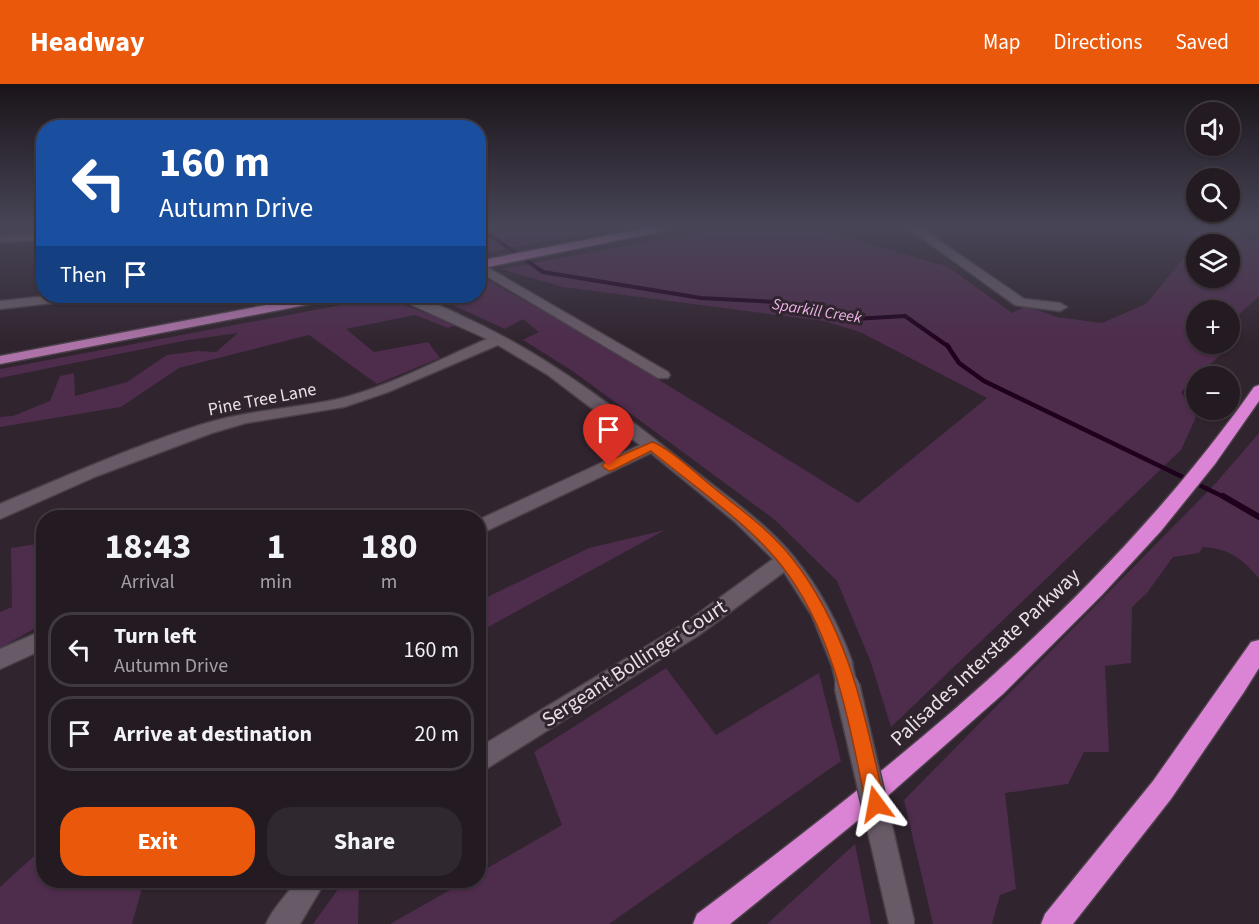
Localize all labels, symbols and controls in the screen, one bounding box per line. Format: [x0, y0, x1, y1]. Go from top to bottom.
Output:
text: Headway [30, 22, 145, 62]
text: Map [983, 27, 1021, 57]
text: Directions [1054, 27, 1142, 57]
text: Saved [1175, 27, 1229, 57]
map controls [1186, 102, 1240, 420]
button: sound [1186, 102, 1240, 156]
text: 160 m [159, 133, 270, 193]
icon: left [60, 144, 138, 222]
button: search [1186, 168, 1240, 222]
text: Autumn Drive [159, 189, 313, 228]
button: layers [1186, 234, 1240, 288]
icon: arrive [119, 258, 152, 291]
text: Then [60, 259, 107, 291]
water label: Sparkill Creek [771, 293, 864, 329]
button: + [1186, 300, 1240, 354]
button: − [1186, 366, 1240, 420]
street label: Pine Tree Lane [206, 377, 319, 422]
pin [583, 404, 634, 466]
icon: arrive [592, 413, 625, 446]
text: 18:43 [104, 521, 191, 572]
text: 1 [266, 521, 285, 572]
text: 180 [361, 521, 418, 572]
street label: Palisades Interstate Parkway [884, 561, 1087, 753]
text: Arrival [121, 568, 175, 596]
text: min [260, 568, 292, 596]
text: m [381, 568, 397, 596]
street label: Sergeant Bollinger Court [536, 592, 732, 734]
text: Turn left [114, 620, 196, 652]
icon: left [63, 633, 96, 666]
text: 160 m [404, 634, 459, 666]
text: Autumn Drive [114, 652, 228, 680]
icon: arrive [63, 717, 96, 750]
text: Arrive at destination [114, 718, 312, 750]
text: 20 m [414, 718, 459, 750]
position arrow [844, 772, 908, 836]
button: Exit [60, 807, 255, 876]
button: Share [267, 807, 462, 876]

